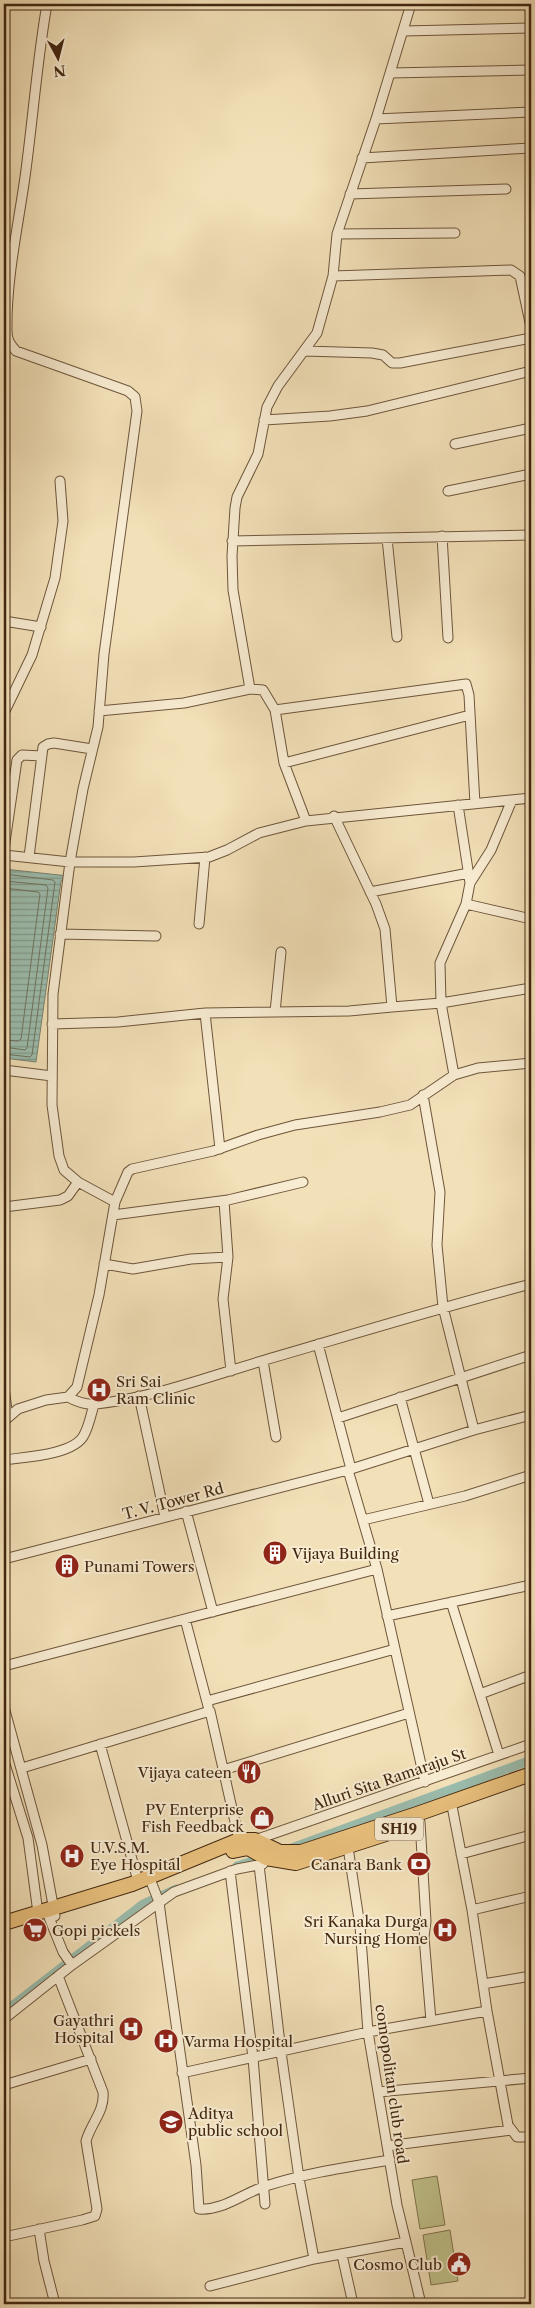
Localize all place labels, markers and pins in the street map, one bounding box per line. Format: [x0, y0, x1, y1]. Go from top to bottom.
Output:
place label: Sri Sai Ram Clinic [116, 1372, 195, 1408]
hospital icon: Sri Sai Ram Clinic [86, 1377, 112, 1403]
building icon: Vijaya Building [262, 1540, 288, 1566]
place label: Vijaya Building [291, 1544, 399, 1563]
building icon: Punami Towers [54, 1553, 80, 1579]
place label: Punami Towers [84, 1557, 194, 1576]
restaurant icon: Vijaya cateen [236, 1759, 262, 1785]
place label: Vijaya cateen [137, 1763, 233, 1782]
place label: PV Enterprise Fish Feedback [141, 1800, 245, 1836]
shop icon: PV Enterprise Fish Feedback [249, 1805, 275, 1831]
place label: U.V.S.M. Eye Hospital [90, 1838, 181, 1874]
hospital icon: U.V.S.M. Eye Hospital [59, 1843, 85, 1869]
bank icon: Canara Bank [406, 1851, 432, 1877]
place label: Canara Bank [311, 1855, 403, 1874]
place label: Sri Kanaka Durga Nursing Home [304, 1912, 428, 1948]
supermarket icon: Gopi pickels [22, 1917, 48, 1943]
hospital icon: Sri Kanaka Durga Nursing Home [432, 1917, 458, 1943]
place label: Gopi pickels [52, 1921, 140, 1940]
place label: Gayathri Hospital [53, 2011, 115, 2047]
hospital icon: Gayathri Hospital [118, 2016, 144, 2042]
hospital icon: Varma Hospital [153, 2028, 179, 2054]
place label: Varma Hospital [183, 2032, 294, 2051]
place label: Aditya public school [187, 2104, 284, 2140]
school or university icon: Aditya public school [158, 2109, 184, 2135]
public building icon: Cosmo Club [446, 2251, 472, 2277]
place label: Cosmo Club [353, 2255, 442, 2274]

